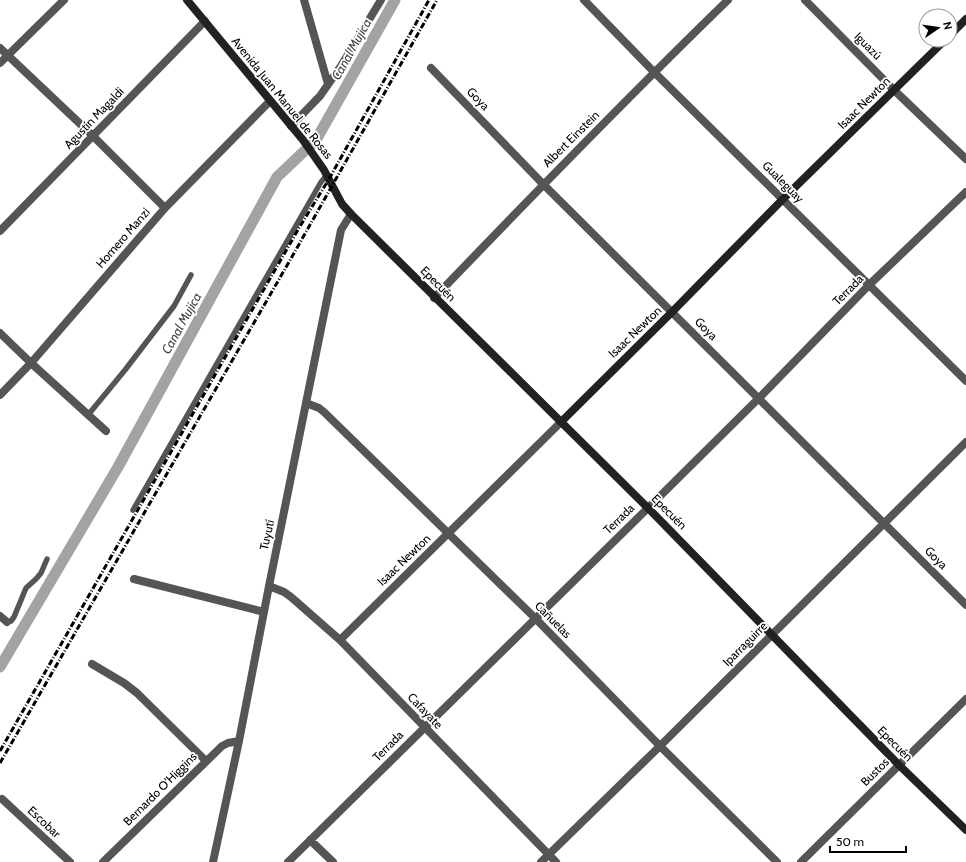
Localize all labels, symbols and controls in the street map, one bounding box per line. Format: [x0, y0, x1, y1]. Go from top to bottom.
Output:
north arrow [918, 8, 958, 48]
water label: Canal Mujica [328, 15, 375, 83]
text: N [940, 20, 955, 31]
street label: Iguazú [851, 29, 885, 63]
street label: Avenida Juan Manuel de Rosas [229, 34, 336, 162]
street label: Isaac Newton [834, 73, 893, 132]
street label: Agustín Magaldi [61, 84, 127, 152]
street label: Goya [464, 84, 493, 113]
street label: Albert Einstein [539, 107, 602, 170]
street label: Gualeguay [759, 158, 807, 206]
street label: Homero Manzi [92, 205, 153, 271]
street label: Epecuén [418, 263, 459, 305]
street label: Terrada [829, 271, 866, 308]
water label: Canal Mujica [158, 289, 205, 357]
street label: Isaac Newton [605, 302, 665, 361]
street label: Goya [692, 314, 721, 343]
street label: Epecuén [649, 491, 690, 533]
street label: Terrada [600, 500, 637, 537]
street label: Tuyutí [256, 518, 277, 551]
street label: Isaac Newton [374, 530, 434, 589]
street label: Goya [922, 543, 951, 572]
street label: Cañuelas [532, 598, 575, 641]
street label: Iparraguirre [719, 618, 770, 669]
street label: Cafayate [405, 690, 446, 732]
street label: Epecuén [875, 723, 916, 765]
street label: Terrada [369, 727, 406, 764]
street label: Bernardo O'Higgins [120, 749, 200, 829]
street label: Bustos [857, 754, 892, 789]
street label: Escobar [25, 803, 64, 841]
scale bar [830, 828, 906, 854]
text: 50 m [836, 834, 864, 849]

